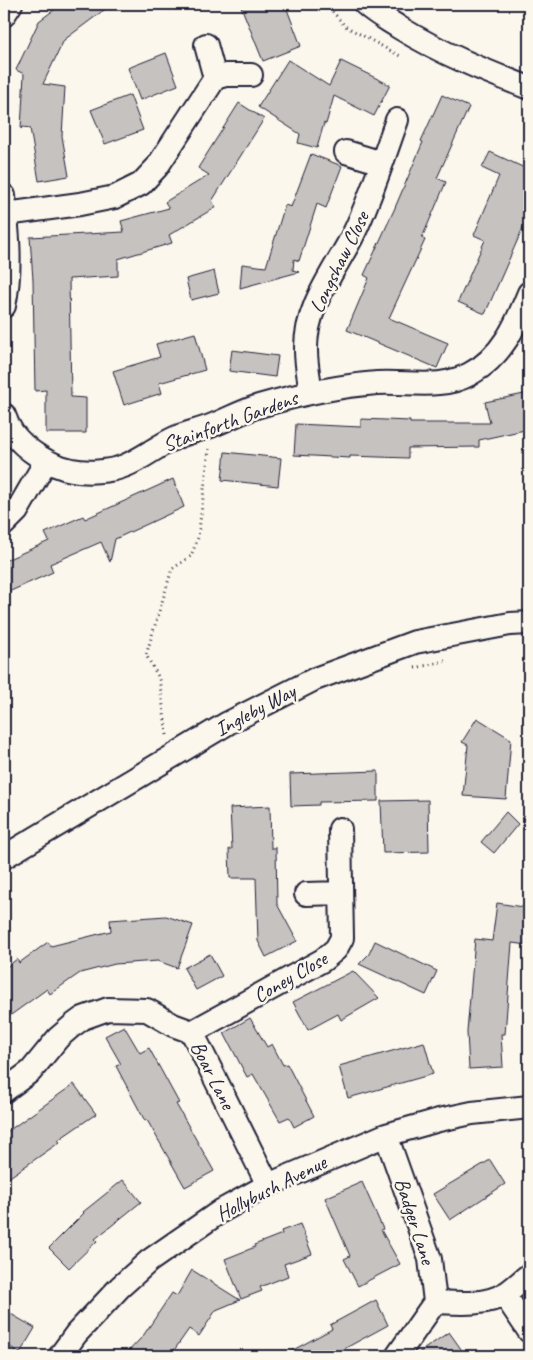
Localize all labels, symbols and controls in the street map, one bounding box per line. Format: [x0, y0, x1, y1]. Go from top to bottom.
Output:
street label: Longshaw Close [303, 205, 376, 317]
street label: Stainforth Gardens [159, 384, 303, 457]
street label: Ingleby Way [210, 677, 301, 742]
street label: Coney Close [248, 944, 333, 1008]
street label: Boar Lane [185, 1036, 242, 1115]
street label: Hollybush Avenue [211, 1149, 332, 1227]
street label: Badger Lane [389, 1175, 442, 1269]

